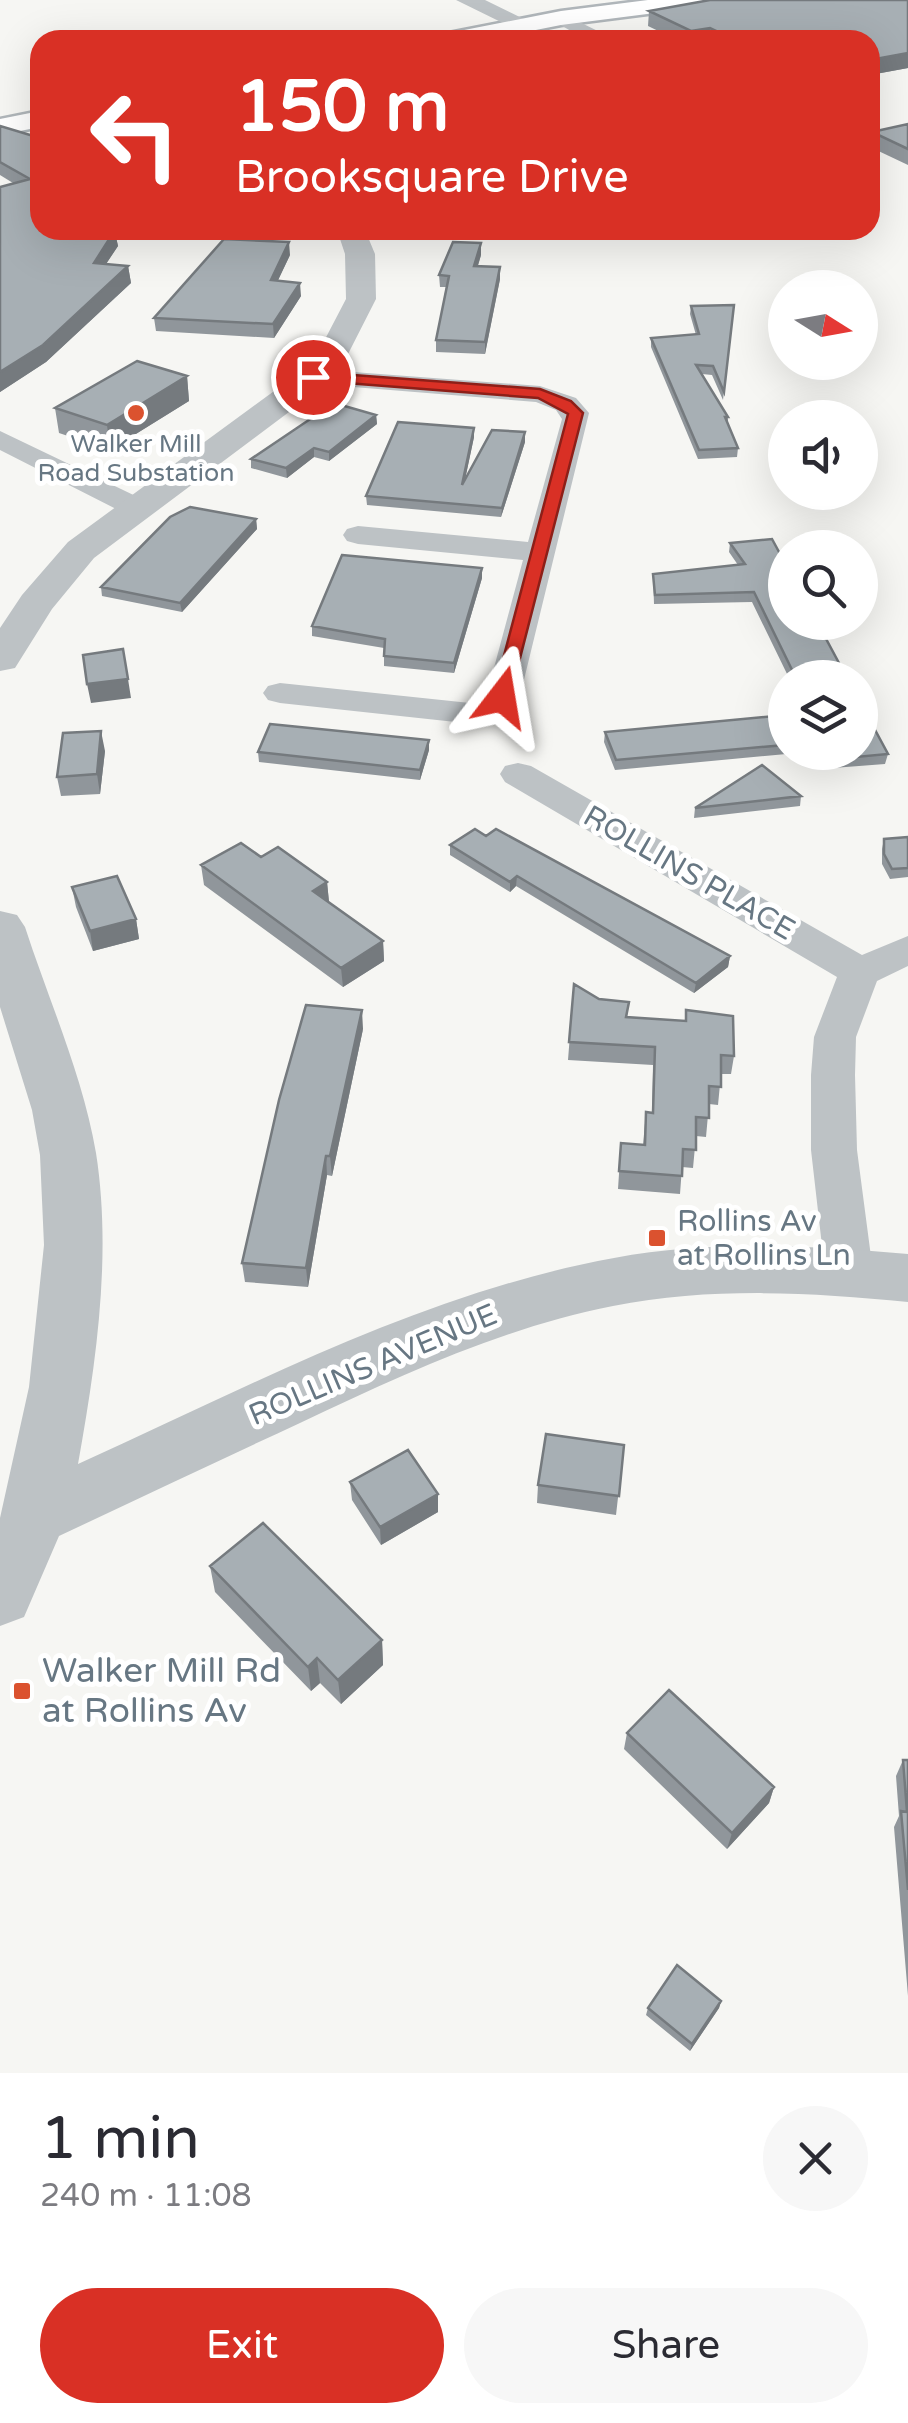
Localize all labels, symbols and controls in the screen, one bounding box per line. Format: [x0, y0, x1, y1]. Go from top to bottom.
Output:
text: 150 m [235, 66, 449, 150]
icon: left [70, 70, 200, 200]
text: Brooksquare Drive [235, 151, 629, 205]
north arrow [768, 270, 878, 380]
map controls [768, 270, 878, 770]
pin [271, 335, 356, 420]
icon: arrive [286, 350, 341, 405]
button: sound [768, 400, 878, 510]
marker: Walker Mill Road Substation [125, 402, 147, 424]
place label: Walker Mill Road Substation [38, 429, 234, 488]
button: search [768, 530, 878, 640]
position arrow [450, 645, 554, 749]
button: layers [768, 660, 878, 770]
street label: ROLLINS PLACE [577, 797, 801, 949]
place label: Rollins Av at Rollins Ln [677, 1203, 851, 1274]
marker: Rollins Av at Rollins Ln [646, 1227, 668, 1249]
street label: ROLLINS AVENUE [243, 1296, 503, 1434]
place label: Walker Mill Rd at Rollins Av [42, 1650, 281, 1732]
marker: Walker Mill Rd at Rollins Av [11, 1680, 33, 1702]
text: 1 min [40, 2103, 200, 2175]
button: close [763, 2106, 868, 2211]
text: 240 m · 11:08 [40, 2177, 252, 2215]
button: Exit [40, 2288, 444, 2403]
button: Share [464, 2288, 868, 2403]

